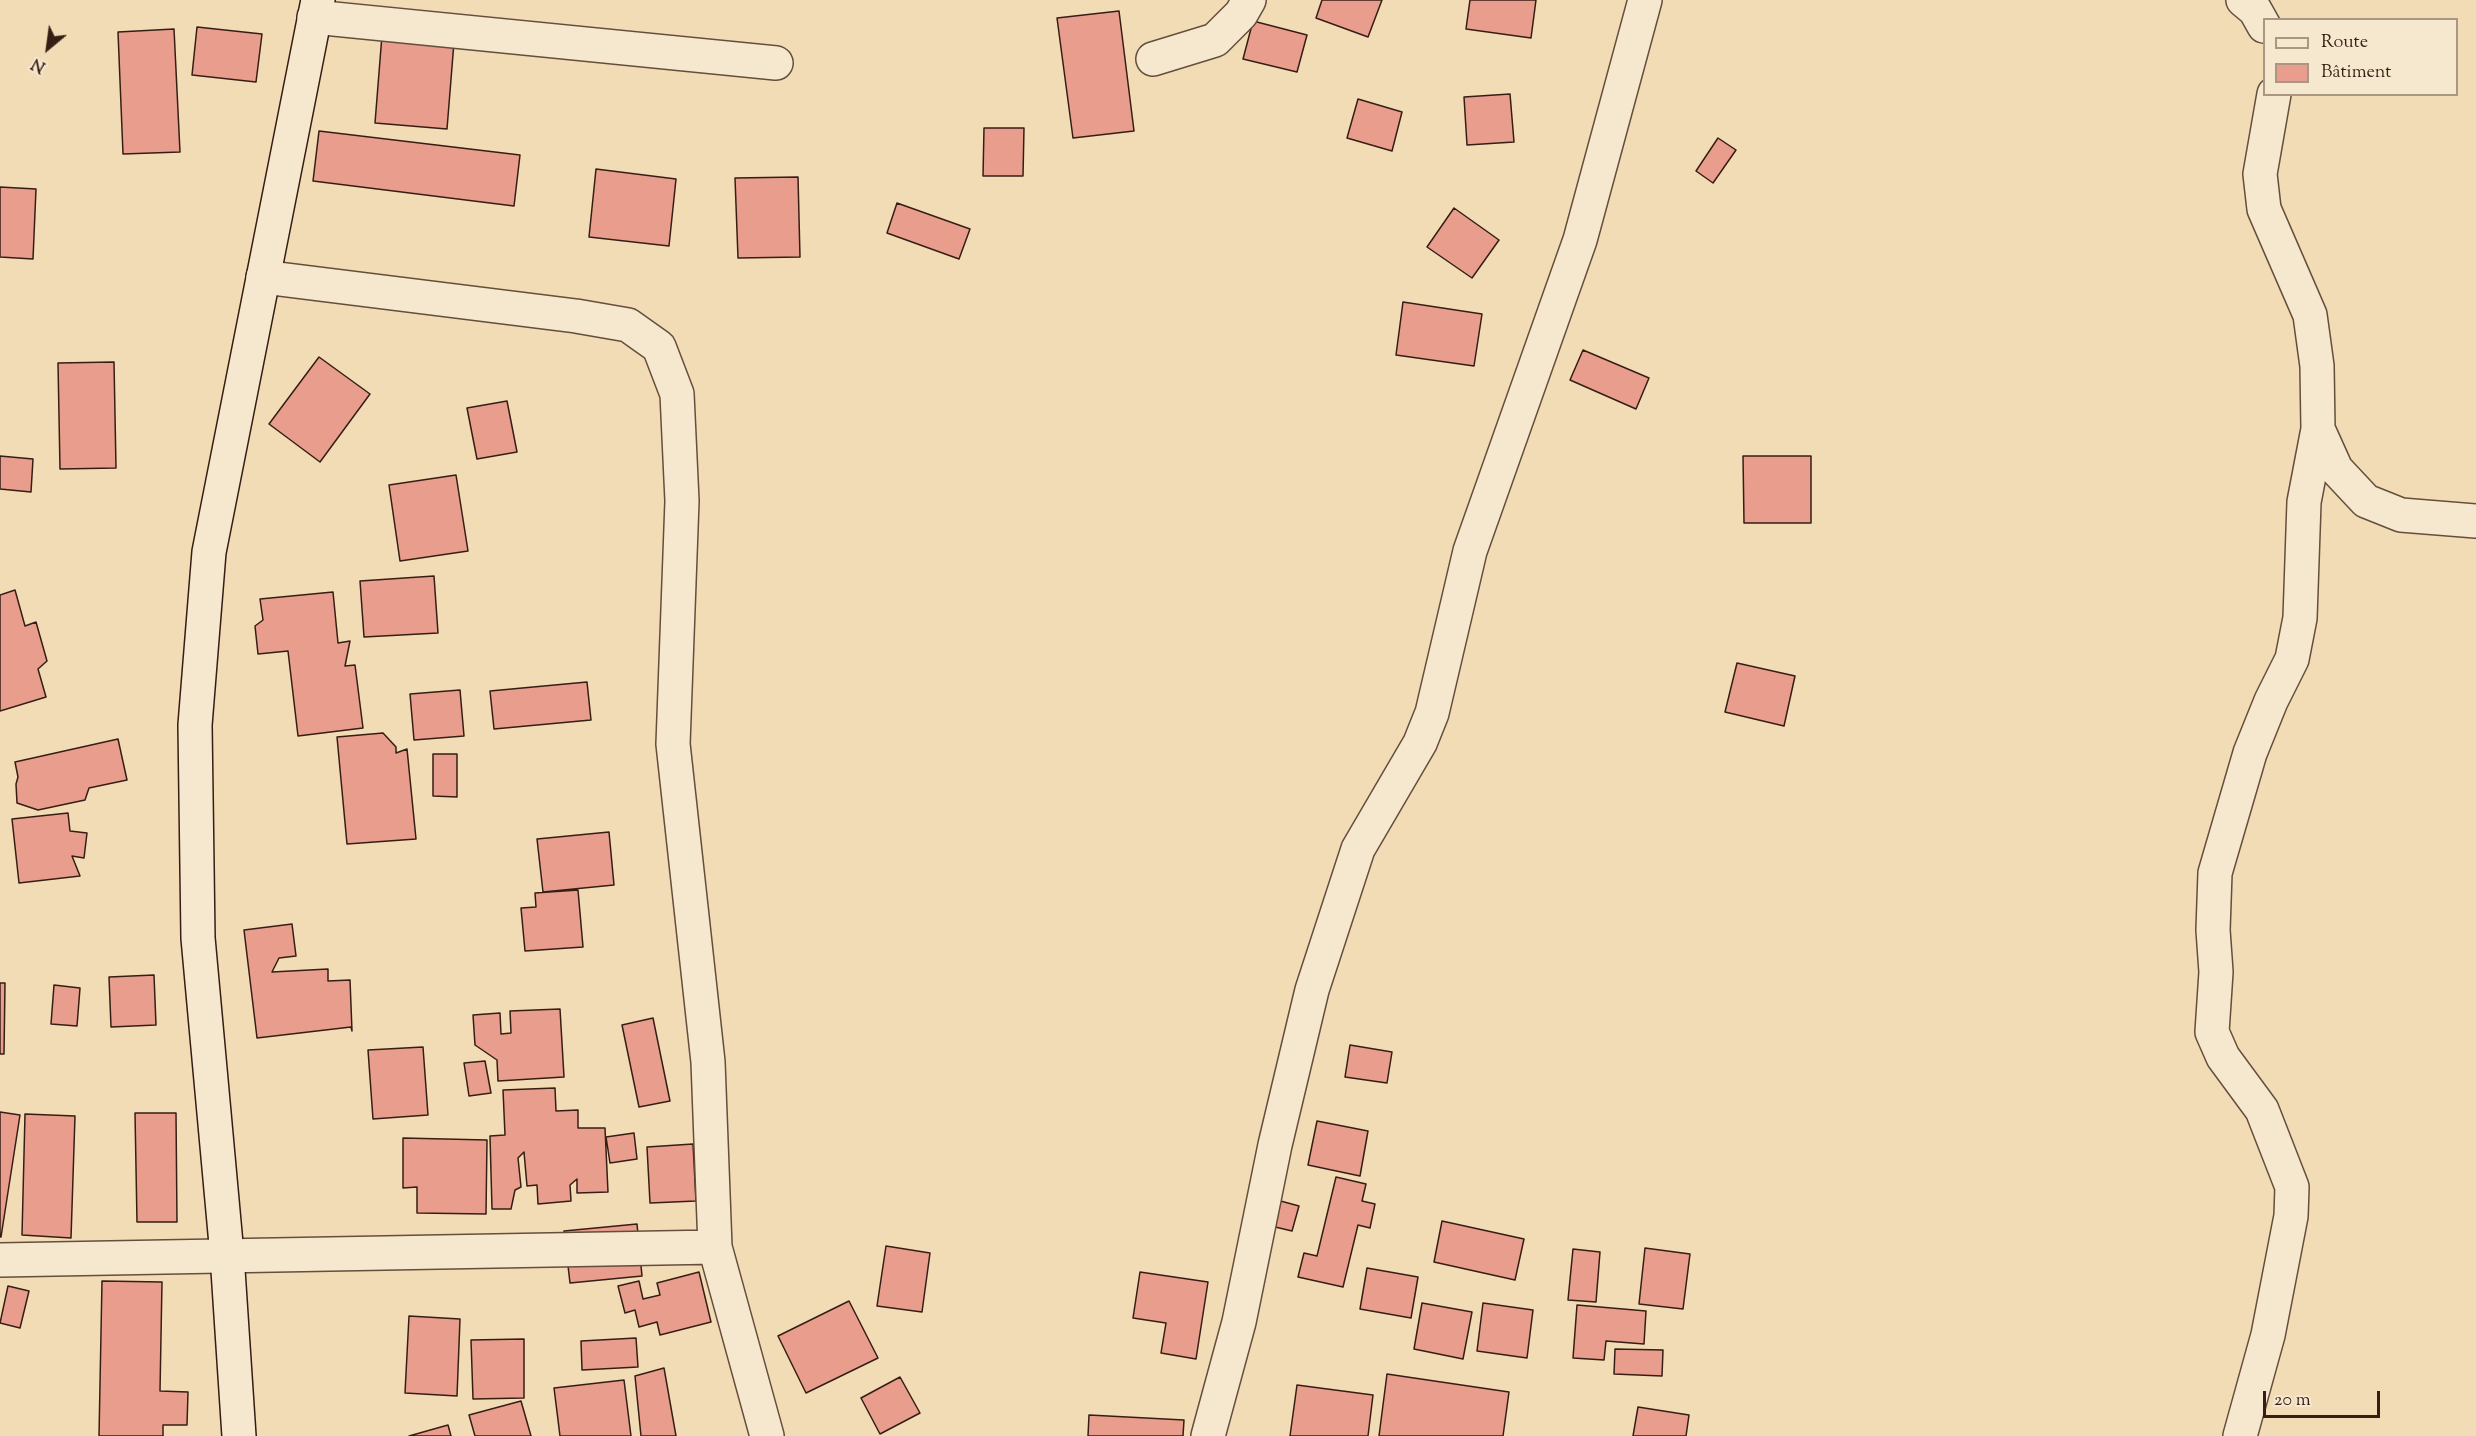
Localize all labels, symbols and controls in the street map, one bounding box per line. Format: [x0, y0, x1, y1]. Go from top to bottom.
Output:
north arrow [18, 18, 78, 78]
legend [2263, 18, 2458, 96]
text: Route [2321, 30, 2368, 56]
text: N [28, 51, 50, 77]
text: Bâtiment [2321, 60, 2391, 86]
scale bar [2266, 1379, 2383, 1417]
text: 20 m [2274, 1388, 2311, 1414]

